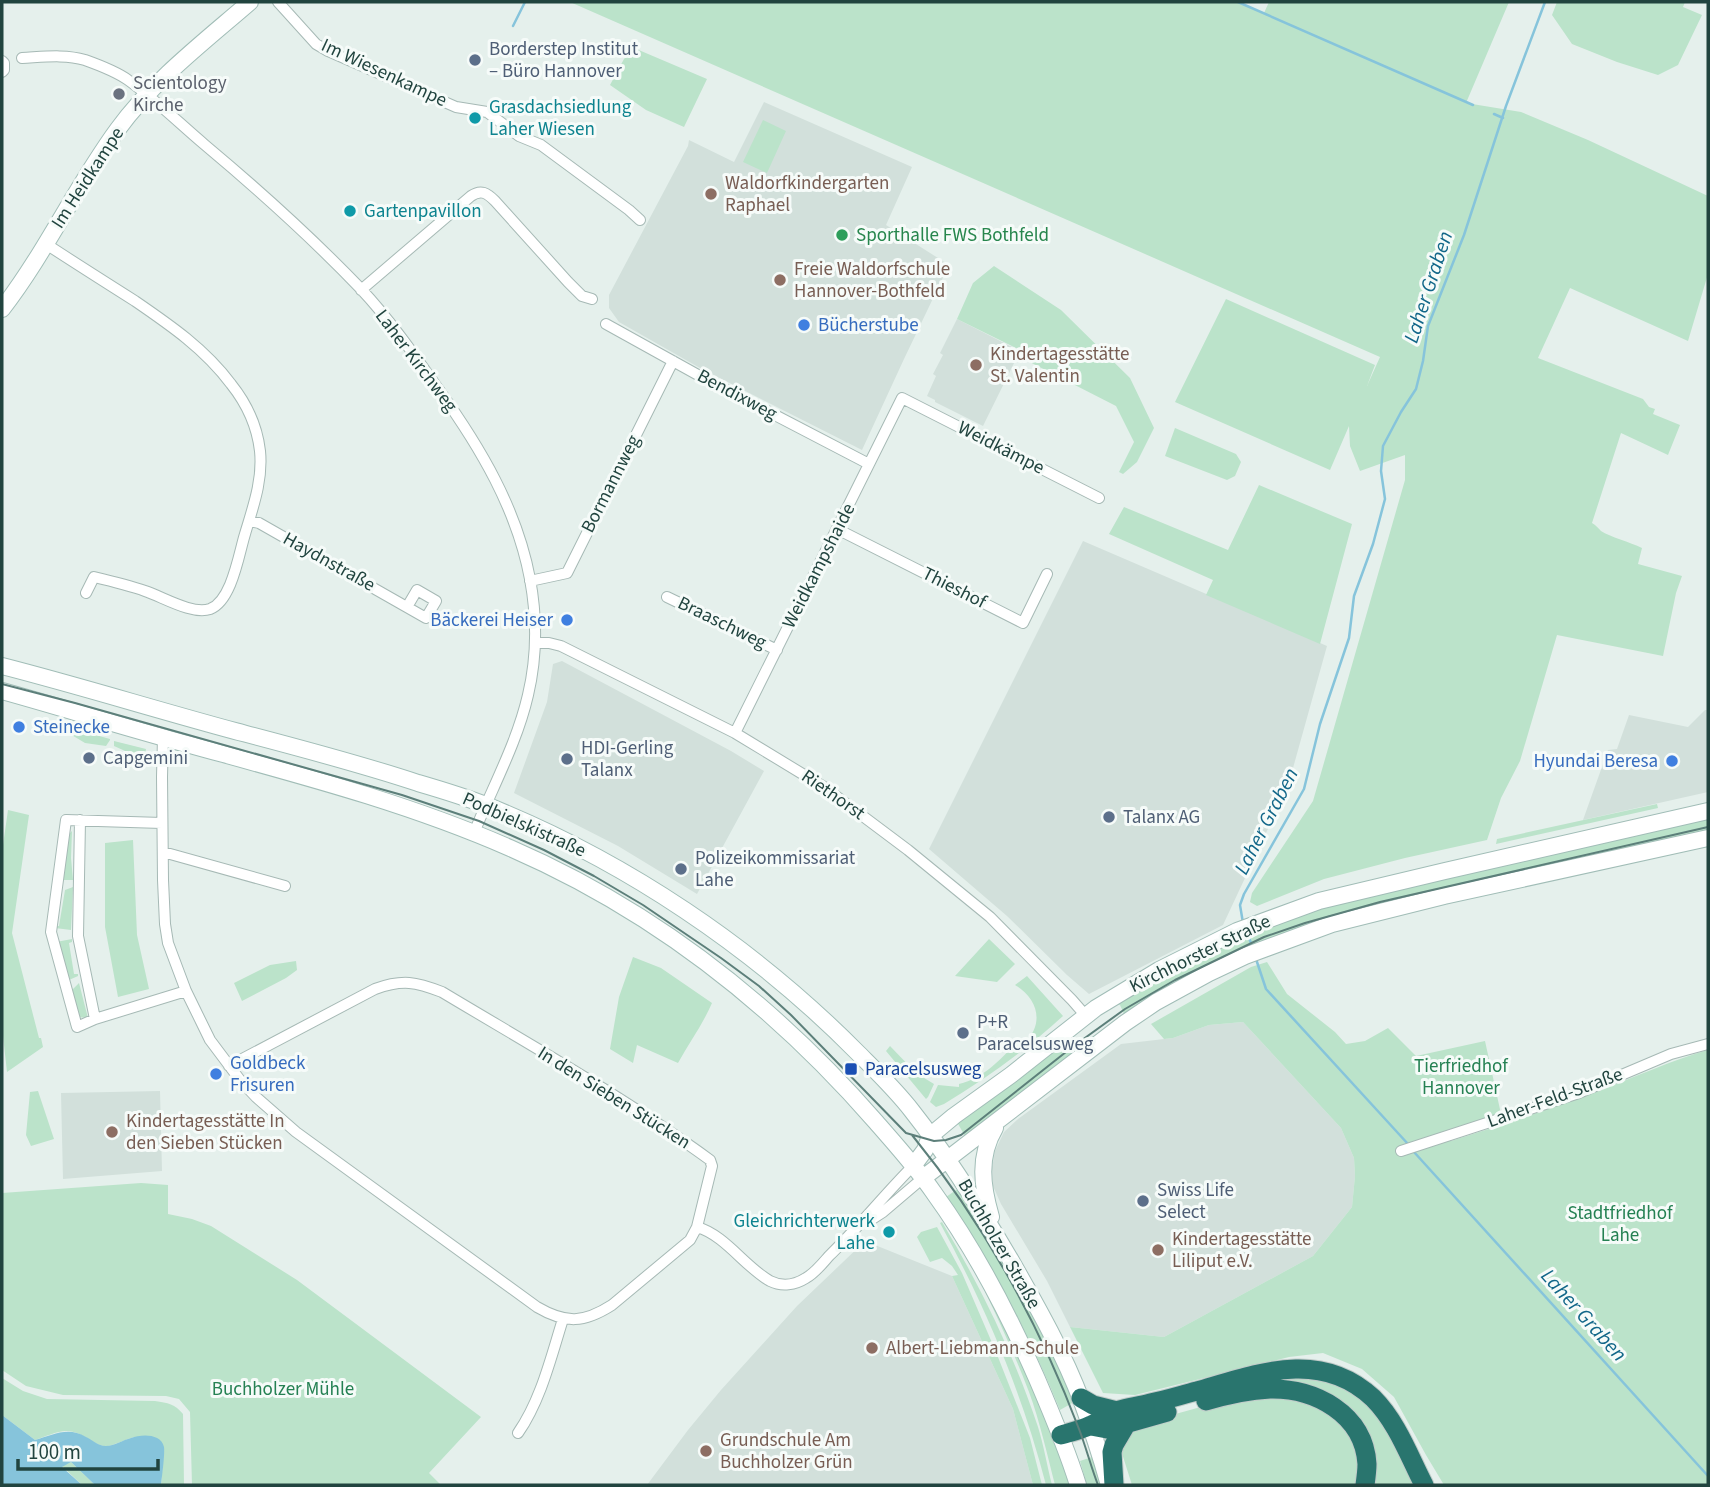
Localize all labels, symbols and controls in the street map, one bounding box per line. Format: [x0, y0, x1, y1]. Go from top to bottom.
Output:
street label: Im Wiesenkampe [317, 32, 451, 114]
place label: Borderstep Institut – Büro Hannover [489, 36, 639, 85]
marker: Borderstep Institut – Büro Hannover [467, 52, 483, 68]
place label: Scientology Kirche [133, 70, 227, 119]
marker: Scientology Kirche [111, 86, 127, 102]
place label: Grasdachsiedlung Laher Wiesen [489, 94, 632, 143]
marker: Grasdachsiedlung Laher Wiesen [467, 110, 483, 126]
street label: Im Heidkampe [45, 122, 131, 234]
place label: Waldorfkindergarten Raphael [725, 170, 889, 219]
marker: Waldorfkindergarten Raphael [703, 186, 719, 202]
place label: Gartenpavillon [364, 198, 482, 225]
marker: Gartenpavillon [342, 203, 358, 219]
place label: Sporthalle FWS Bothfeld [856, 222, 1049, 249]
marker: Sporthalle FWS Bothfeld [834, 227, 850, 243]
water label: Laher Graben [1396, 227, 1460, 347]
place label: Freie Waldorfschule Hannover-Bothfeld [794, 256, 950, 305]
marker: Freie Waldorfschule Hannover-Bothfeld [772, 272, 788, 288]
street label: Laher Kirchweg [368, 304, 464, 418]
place label: Bücherstube [818, 312, 919, 339]
marker: Bücherstube [796, 317, 812, 333]
place label: Kindertagesstätte St. Valentin [990, 341, 1129, 390]
marker: Kindertagesstätte St. Valentin [968, 357, 984, 373]
street label: Bendixweg [692, 363, 782, 428]
street label: Weidkämpe [953, 415, 1049, 481]
street label: Bormannweg [575, 430, 647, 538]
street label: Weidkampshaide [776, 499, 862, 633]
street label: Haydnstraße [278, 526, 380, 598]
street label: Thieshof [917, 560, 992, 616]
street label: Braaschweg [673, 590, 771, 656]
place label: Bäckerei Heiser [430, 607, 553, 634]
marker: Bäckerei Heiser [559, 612, 575, 628]
place label: Steinecke [33, 714, 110, 741]
marker: Steinecke [11, 719, 27, 735]
place label: HDI-Gerling Talanx [581, 735, 674, 784]
place label: Capgemini [103, 745, 188, 772]
place label: Hyundai Beresa [1533, 748, 1658, 775]
marker: Capgemini [81, 750, 97, 766]
marker: HDI-Gerling Talanx [559, 751, 575, 767]
marker: Hyundai Beresa [1664, 753, 1680, 769]
water label: Laher Graben [1226, 762, 1306, 880]
street label: Riethorst [796, 763, 871, 827]
street label: Podbielskistraße [458, 786, 590, 864]
place label: Talanx AG [1123, 804, 1200, 831]
marker: Talanx AG [1101, 809, 1117, 825]
place label: Polizeikommissariat Lahe [695, 845, 856, 894]
marker: Polizeikommissariat Lahe [673, 861, 689, 877]
street label: Kirchhorster Straße [1125, 908, 1275, 1000]
place label: P+R Paracelsusweg [977, 1009, 1094, 1058]
marker: P+R Paracelsusweg [955, 1025, 971, 1041]
street label: In den Sieben Stücken [532, 1040, 696, 1156]
place label: Goldbeck Frisuren [230, 1050, 306, 1099]
park label: Tierfriedhof Hannover [1414, 1053, 1509, 1102]
place label: Paracelsusweg [865, 1056, 982, 1083]
marker: Paracelsusweg [843, 1061, 859, 1077]
street label: Laher-Feld-Straße [1483, 1061, 1627, 1135]
marker: Goldbeck Frisuren [208, 1066, 224, 1082]
place label: Kindertagesstätte In den Sieben Stücken [126, 1108, 285, 1157]
marker: Kindertagesstätte In den Sieben Stücken [104, 1124, 120, 1140]
street label: Buchholzer Straße [951, 1174, 1047, 1314]
place label: Swiss Life Select [1157, 1177, 1234, 1226]
marker: Swiss Life Select [1135, 1193, 1151, 1209]
park label: Stadtfriedhof Lahe [1567, 1200, 1674, 1249]
place label: Gleichrichterwerk Lahe [734, 1208, 876, 1257]
marker: Gleichrichterwerk Lahe [881, 1224, 897, 1240]
place label: Kindertagesstätte Liliput e.V. [1172, 1226, 1311, 1275]
marker: Kindertagesstätte Liliput e.V. [1150, 1242, 1166, 1258]
water label: Laher Graben [1534, 1262, 1634, 1368]
place label: Albert-Liebmann-Schule [886, 1335, 1079, 1362]
marker: Albert-Liebmann-Schule [864, 1340, 880, 1356]
park label: Buchholzer Mühle [212, 1376, 354, 1403]
place label: Grundschule Am Buchholzer Grün [720, 1427, 853, 1476]
scale bar [18, 1428, 158, 1472]
text: 100 m [28, 1437, 81, 1467]
marker: Grundschule Am Buchholzer Grün [698, 1443, 714, 1459]

